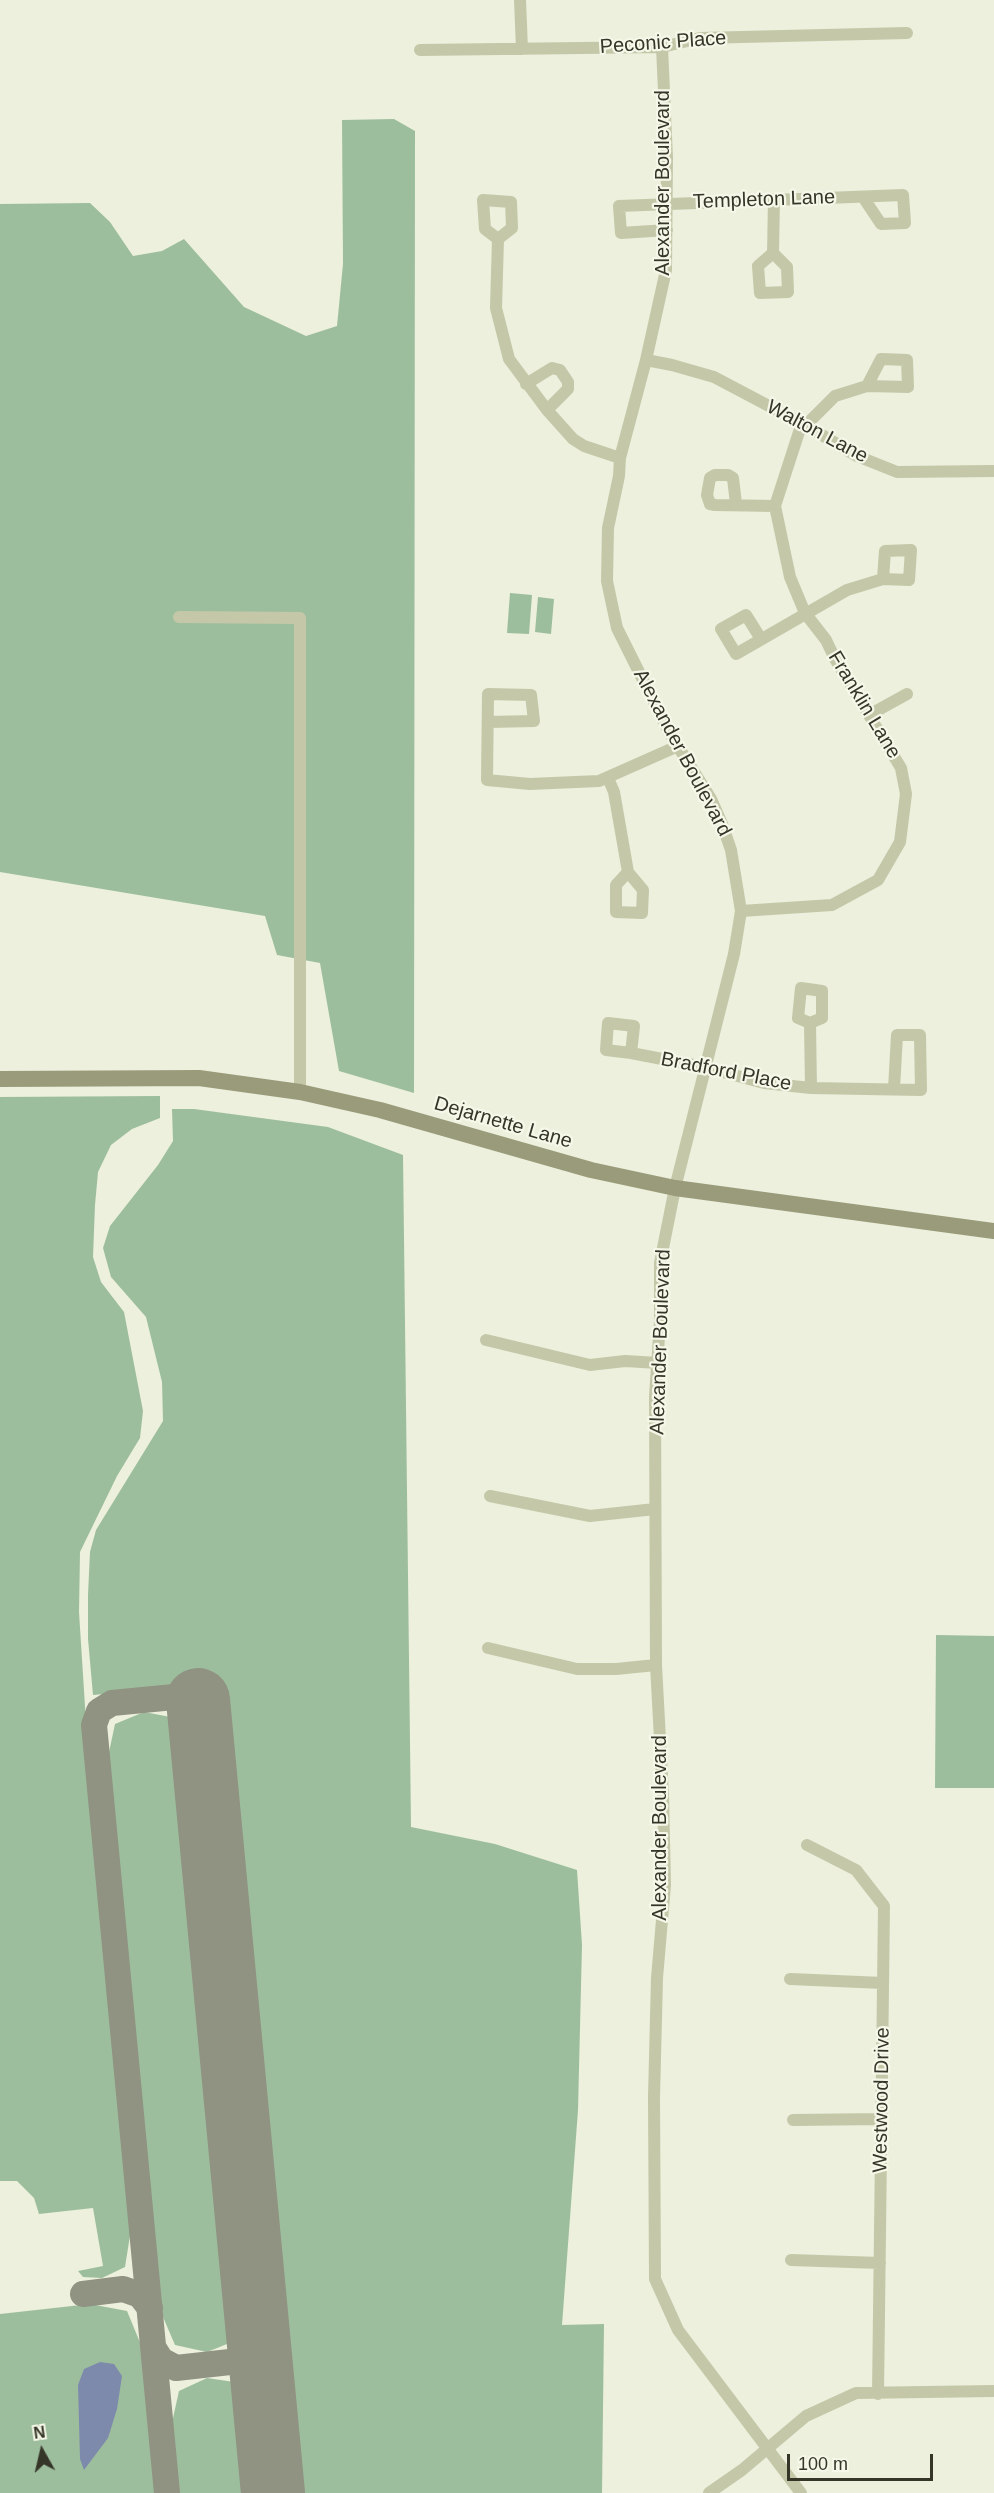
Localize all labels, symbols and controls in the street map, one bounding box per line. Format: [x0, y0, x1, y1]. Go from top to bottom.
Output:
street label: Peconic Place [599, 27, 727, 59]
street label: Alexander Boulevard [651, 90, 675, 276]
street label: Templeton Lane [692, 186, 836, 214]
street label: Walton Lane [762, 395, 872, 469]
street label: Franklin Lane [823, 647, 905, 763]
street label: Alexander Boulevard [628, 665, 736, 841]
street label: Bradford Place [659, 1048, 793, 1096]
street label: Dejarnette Lane [431, 1092, 575, 1154]
street label: Alexander Boulevard [646, 1249, 676, 1435]
street label: Alexander Boulevard [648, 1735, 672, 1921]
street label: Westwood Drive [869, 2027, 895, 2173]
north arrow [12, 2421, 72, 2481]
text: N [33, 2423, 46, 2442]
scale bar [790, 2442, 936, 2480]
text: 100 m [798, 2454, 848, 2474]

